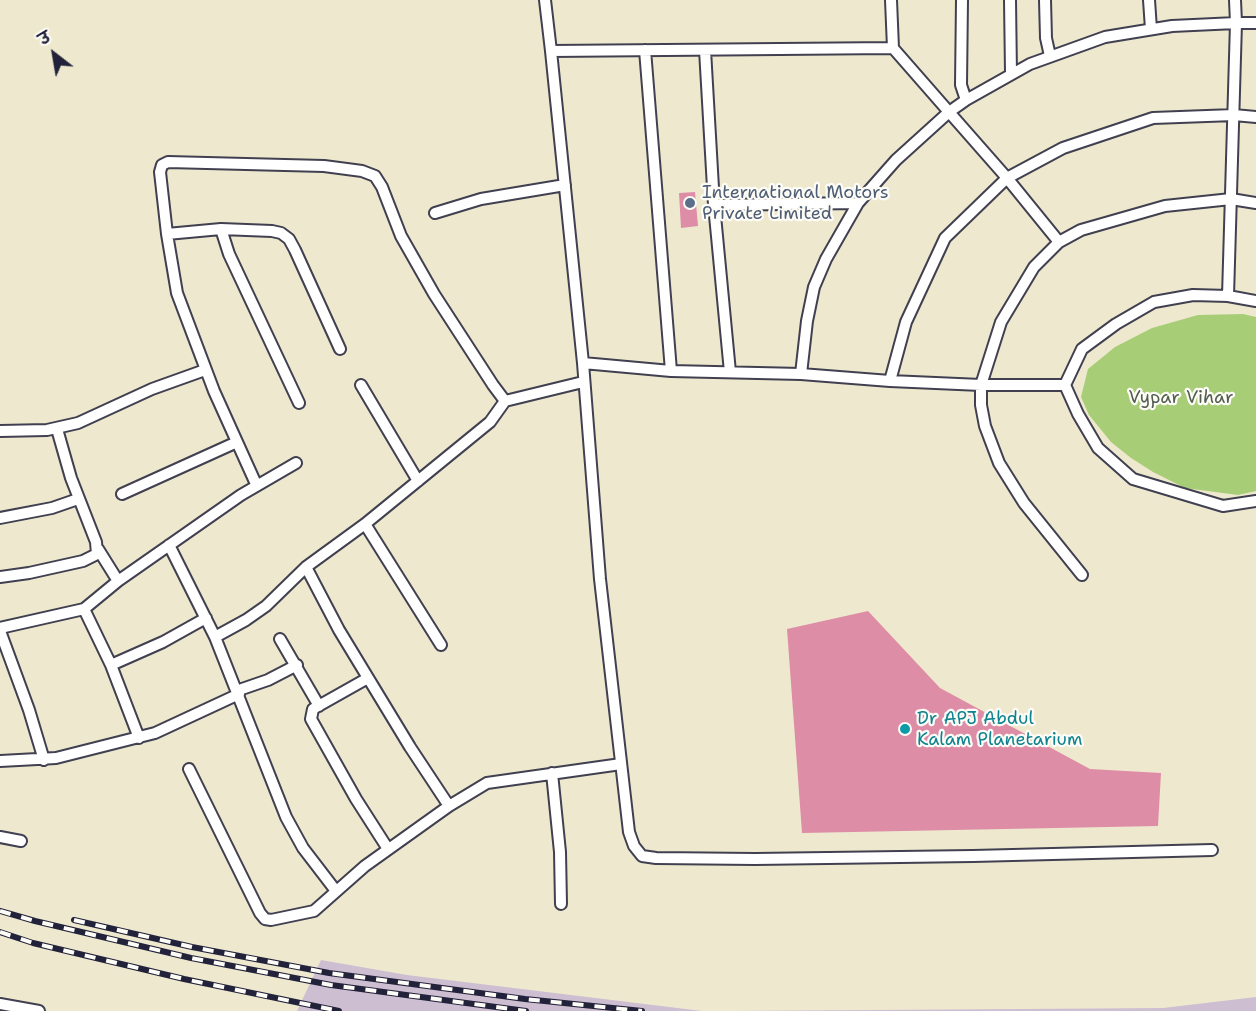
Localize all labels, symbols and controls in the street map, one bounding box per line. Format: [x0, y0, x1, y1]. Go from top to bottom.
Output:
north arrow [24, 24, 84, 84]
text: उ [34, 26, 54, 50]
place label: International Motors Private Limited [702, 182, 889, 224]
marker: International Motors Private Limited [683, 196, 697, 210]
park label: Vypar Vihar [1129, 387, 1233, 409]
place label: Dr APJ Abdul Kalam Planetarium [917, 708, 1082, 750]
marker: Dr APJ Abdul Kalam Planetarium [898, 722, 912, 736]

